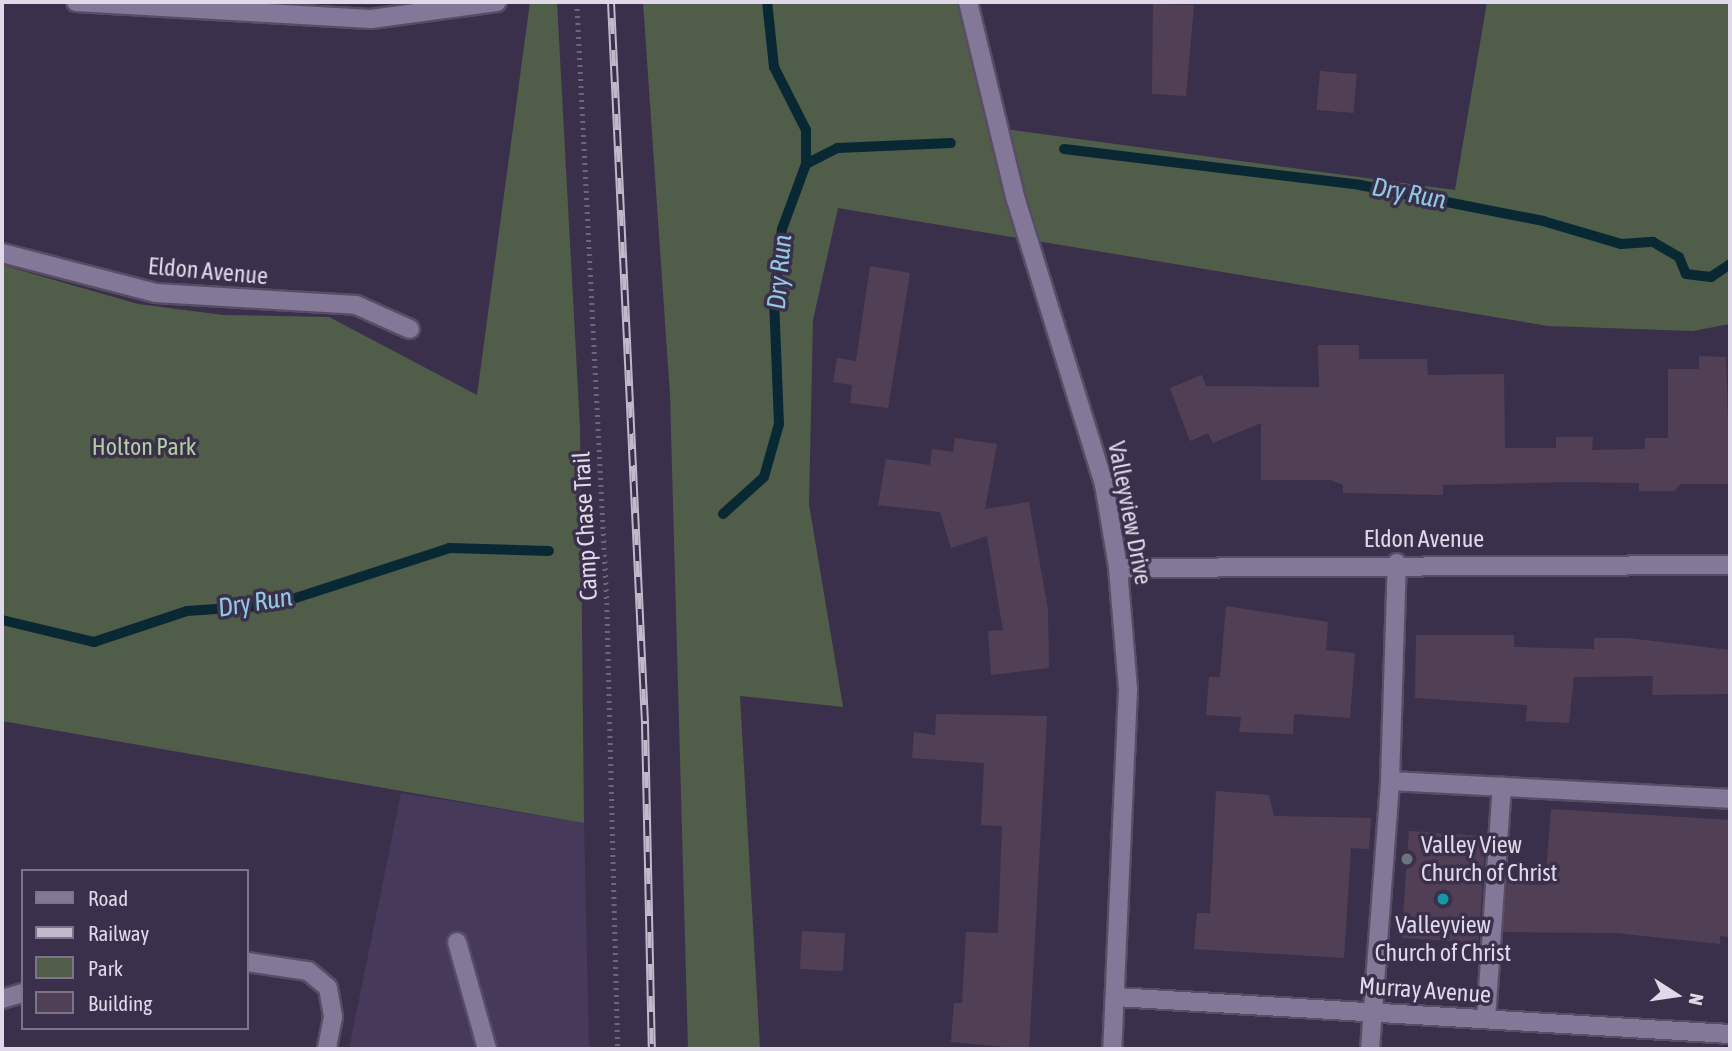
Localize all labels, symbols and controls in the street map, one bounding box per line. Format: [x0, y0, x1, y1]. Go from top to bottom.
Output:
water label: Dry Run [1369, 172, 1449, 216]
water label: Dry Run [761, 233, 799, 311]
street label: Eldon Avenue [147, 251, 269, 291]
park label: Holton Park [92, 433, 196, 461]
street label: Valleyview Drive [1102, 439, 1158, 587]
street label: Camp Chase Trail [567, 451, 603, 601]
street label: Eldon Avenue [1364, 525, 1484, 553]
water label: Dry Run [216, 582, 294, 624]
place label: Valley View Church of Christ [1421, 831, 1558, 887]
marker: Valley View Church of Christ [1399, 851, 1415, 867]
legend [21, 869, 248, 1030]
text: Road [88, 886, 128, 910]
marker: Valleyview Church of Christ [1435, 891, 1451, 907]
place label: Valleyview Church of Christ [1375, 911, 1511, 967]
text: Railway [88, 921, 149, 945]
text: Park [88, 956, 123, 980]
north arrow [1641, 960, 1711, 1030]
street label: Murray Avenue [1358, 971, 1492, 1009]
text: Building [88, 991, 152, 1015]
text: N [1685, 992, 1708, 1007]

